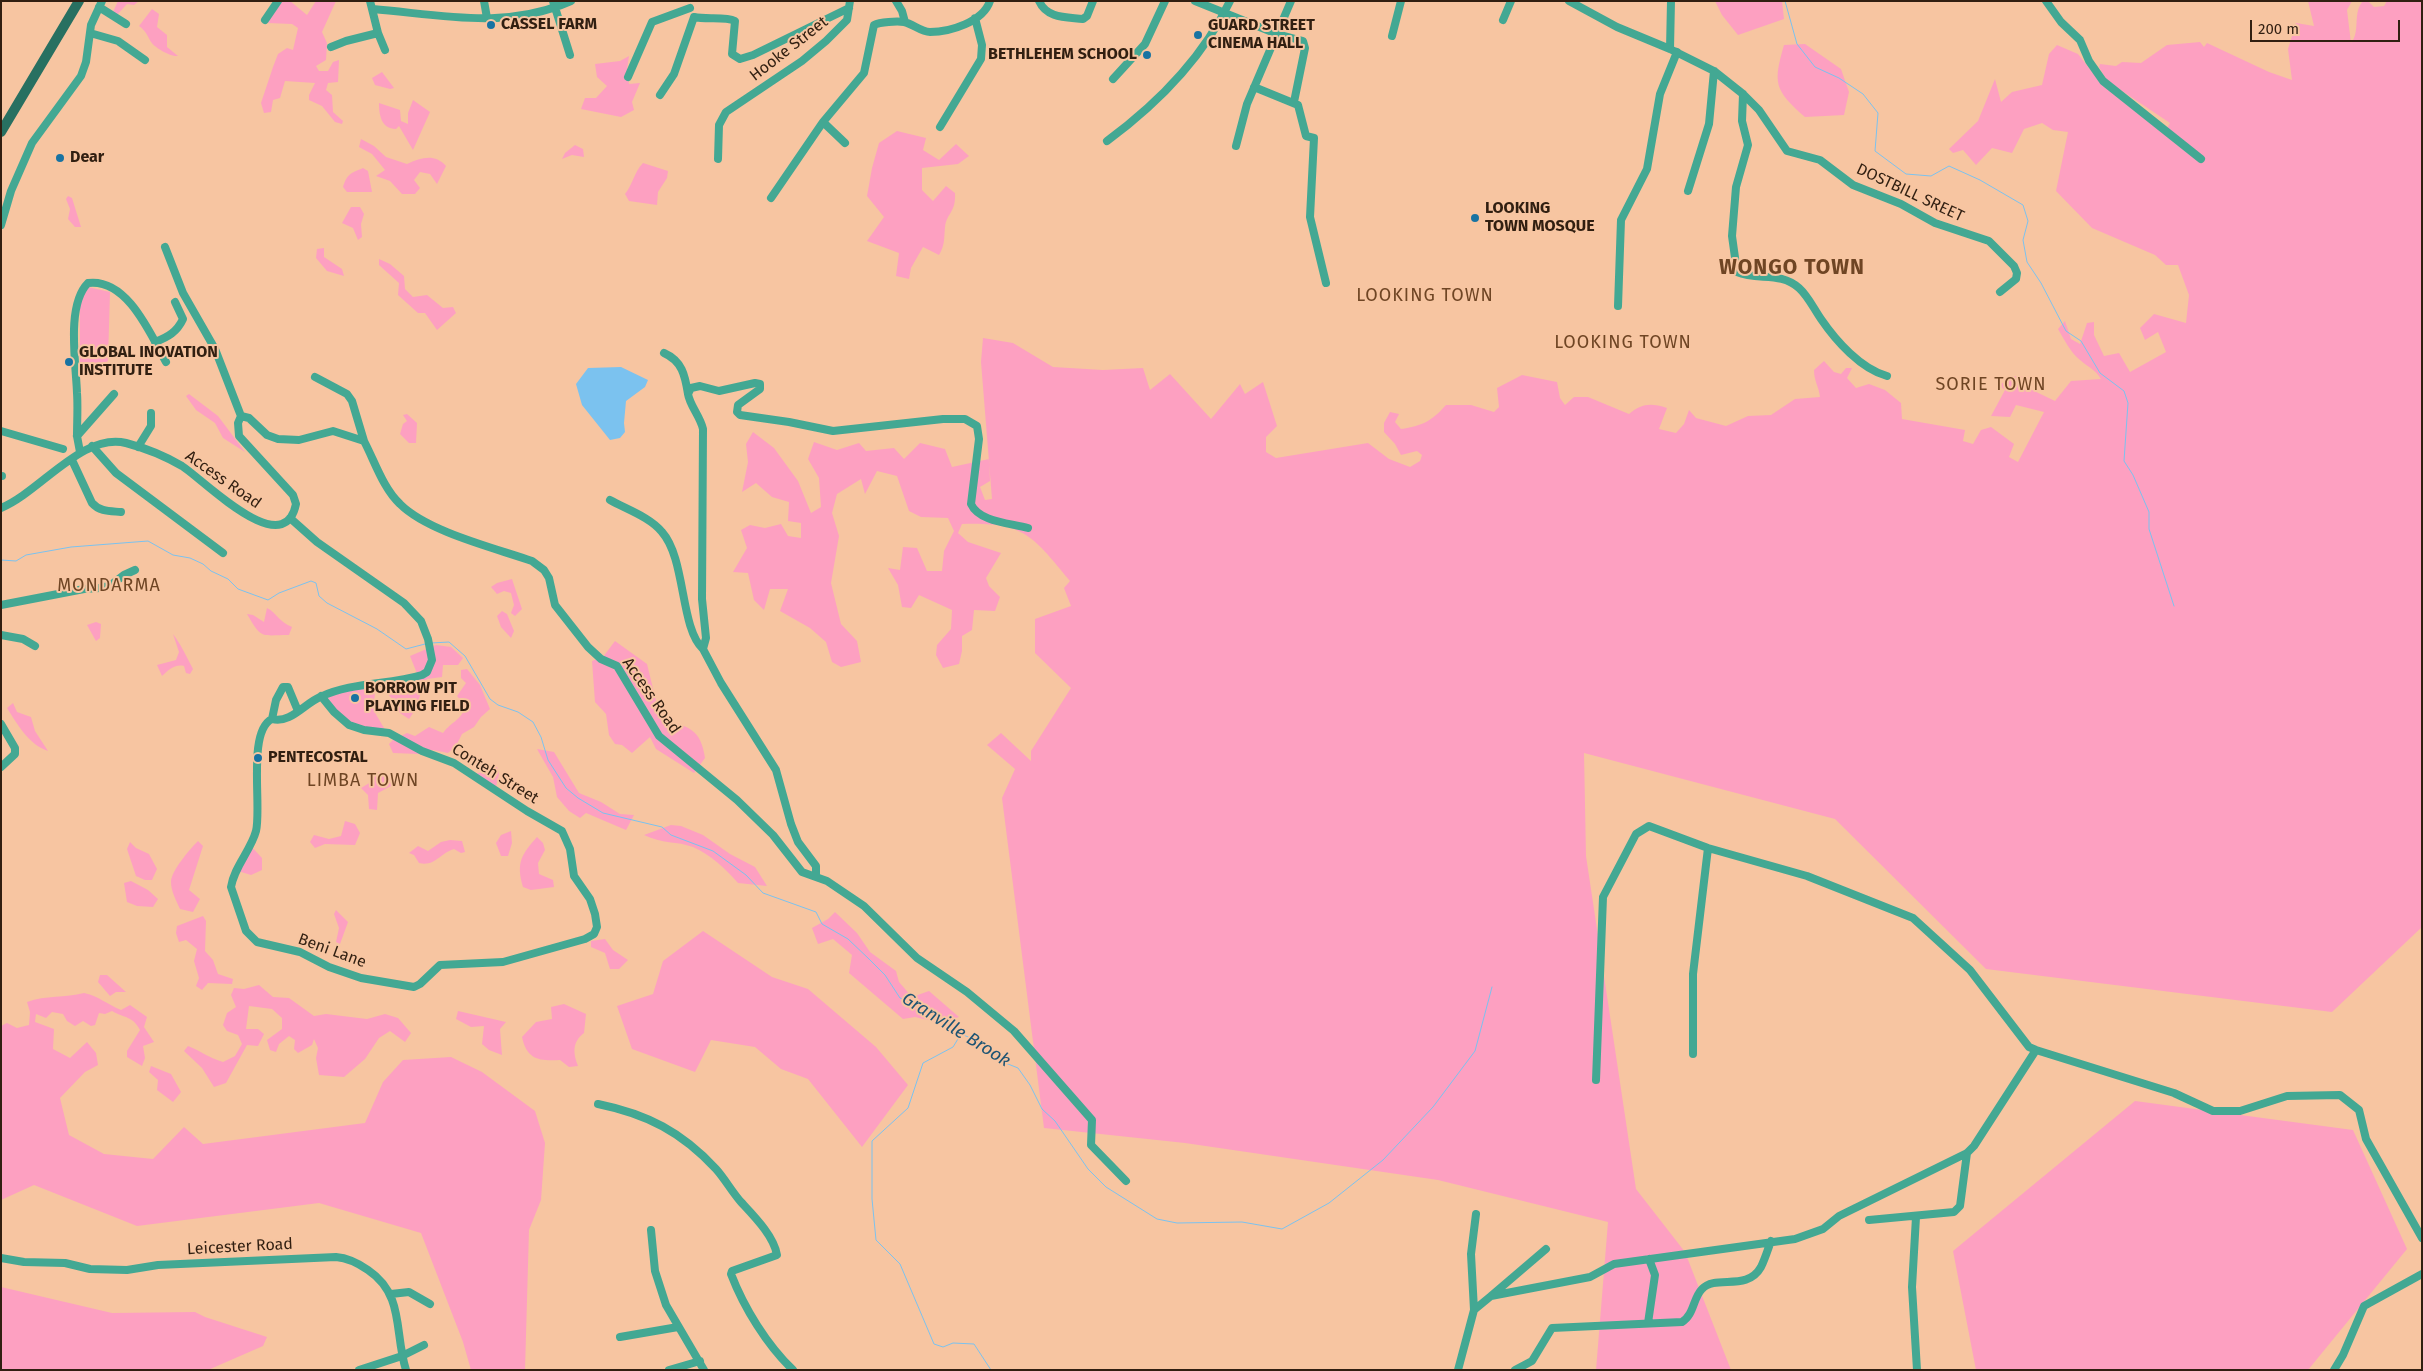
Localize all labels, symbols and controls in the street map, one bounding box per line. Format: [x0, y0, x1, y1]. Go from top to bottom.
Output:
scale bar [2253, 10, 2403, 42]
street label: Hooke Street [746, 13, 832, 85]
place label: CASSEL FARM [501, 15, 597, 35]
place label: GUARD STREET CINEMA HALL [1208, 16, 1315, 54]
marker: CASSEL FARM [485, 19, 497, 31]
text: 200 m [2258, 20, 2299, 38]
marker: GUARD STREET CINEMA HALL [1192, 29, 1204, 41]
place label: BETHLEHEM SCHOOL [988, 45, 1137, 65]
marker: BETHLEHEM SCHOOL [1141, 49, 1153, 61]
place label: Dear [70, 148, 104, 168]
marker: Dear [54, 152, 66, 164]
street label: DOSTBILL SREET [1853, 160, 1967, 226]
place label: LOOKING TOWN MOSQUE [1485, 199, 1595, 237]
marker: LOOKING TOWN MOSQUE [1469, 212, 1481, 224]
district label: WONGO TOWN [1718, 255, 1866, 281]
district label: LOOKING TOWN [1355, 285, 1495, 307]
district label: LOOKING TOWN [1553, 332, 1693, 354]
place label: GLOBAL INOVATION INSTITUTE [79, 343, 218, 381]
marker: GLOBAL INOVATION INSTITUTE [63, 356, 75, 368]
district label: SORIE TOWN [1934, 374, 2048, 396]
street label: Access Road [181, 447, 265, 513]
district label: MONDARMA [56, 575, 162, 597]
street label: Access Road [618, 654, 684, 738]
place label: BORROW PIT PLAYING FIELD [365, 679, 470, 717]
marker: BORROW PIT PLAYING FIELD [349, 692, 361, 704]
street label: Conteh Street [448, 740, 542, 808]
place label: PENTECOSTAL [268, 748, 368, 768]
marker: PENTECOSTAL [252, 752, 264, 764]
district label: LIMBA TOWN [305, 770, 421, 792]
street label: Beni Lane [295, 930, 369, 972]
water label: Granville Brook [898, 988, 1014, 1072]
street label: Leicester Road [187, 1235, 293, 1259]

